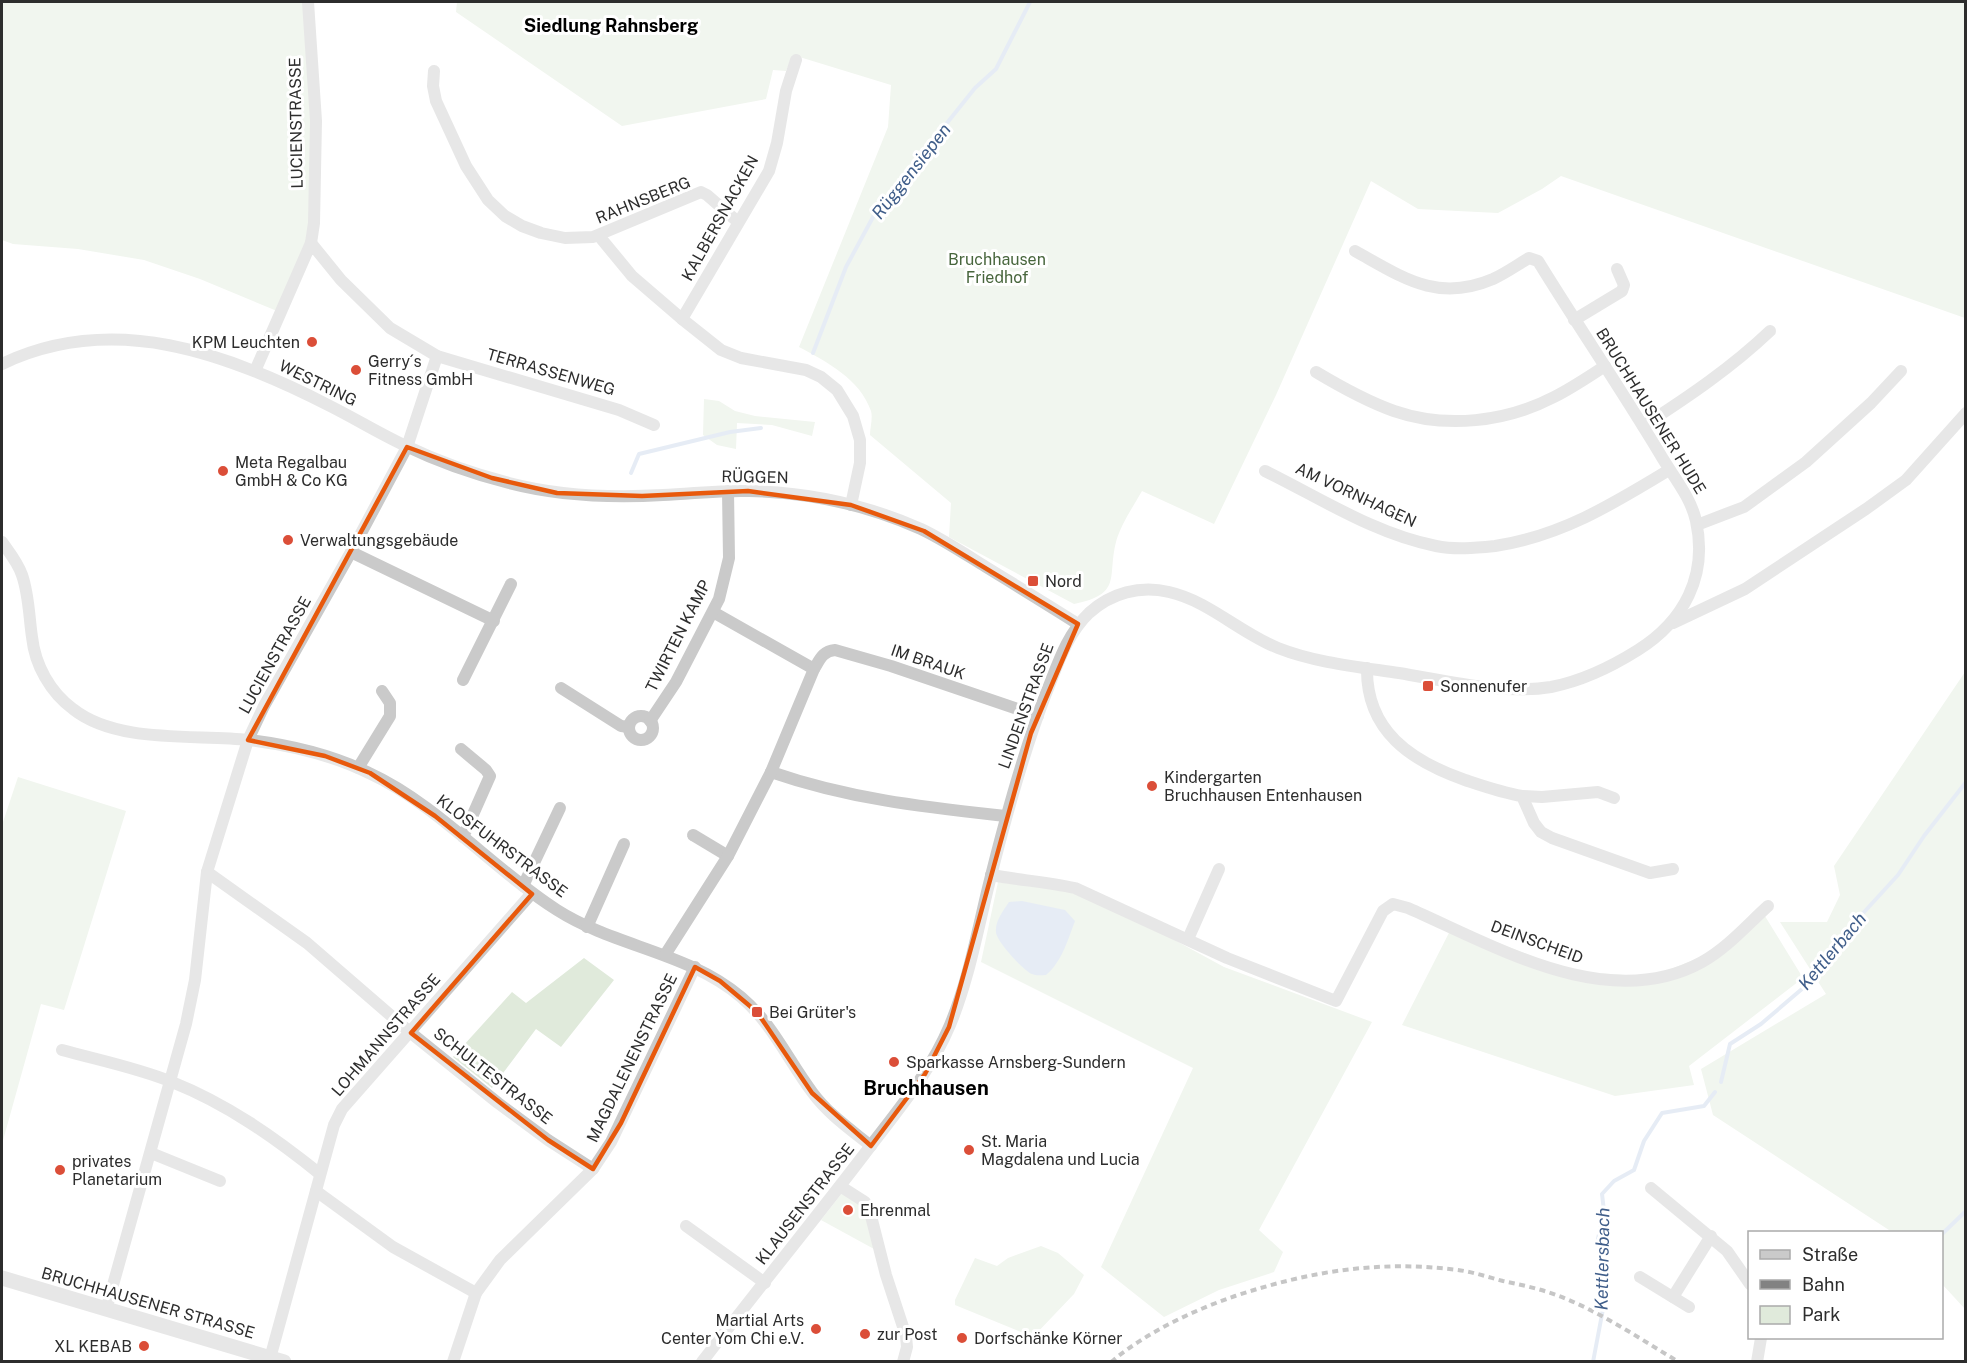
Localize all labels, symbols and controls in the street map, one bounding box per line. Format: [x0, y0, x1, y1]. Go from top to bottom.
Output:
district label: Siedlung Rahnsberg [524, 15, 698, 36]
street label: LUCIENSTRASSE [285, 57, 307, 189]
water label: Rüggensiepen [867, 119, 955, 223]
street label: KALBERSNACKEN [678, 152, 762, 284]
street label: RAHNSBERG [593, 172, 693, 228]
park label: Bruchhausen Friedhof [948, 250, 1046, 287]
street label: BRUCHHAUSENER HUDE [1592, 325, 1710, 497]
place label: KPM Leuchten [192, 333, 300, 352]
marker: KPM Leuchten [305, 335, 319, 349]
street label: TERRASSENWEG [485, 345, 617, 399]
place label: Gerry´s Fitness GmbH [368, 352, 473, 389]
street label: WESTRING [276, 356, 360, 410]
marker: Gerry´s Fitness GmbH [349, 363, 363, 377]
place label: Meta Regalbau GmbH & Co KG [235, 453, 348, 490]
street label: AM VORNHAGEN [1293, 459, 1419, 531]
marker: Meta Regalbau GmbH & Co KG [216, 464, 230, 478]
street label: RÜGGEN [721, 466, 789, 487]
place label: Verwaltungsgebäude [300, 531, 458, 550]
marker: Verwaltungsgebäude [281, 533, 295, 547]
place label: Nord [1045, 572, 1082, 591]
marker: Nord [1026, 574, 1040, 588]
street label: TWIRTEN KAMP [642, 577, 714, 695]
street label: LUCIENSTRASSE [235, 593, 315, 717]
street label: IM BRAUK [888, 640, 968, 684]
street label: LINDENSTRASSE [994, 641, 1058, 771]
place label: Sonnenufer [1440, 677, 1527, 696]
marker: Sonnenufer [1421, 679, 1435, 693]
place label: Kindergarten Bruchhausen Entenhausen [1164, 768, 1362, 805]
marker: Kindergarten Bruchhausen Entenhausen [1145, 779, 1159, 793]
street label: KLOSFUHRSTRASSE [433, 791, 571, 901]
water label: Kettlerbach [1794, 908, 1870, 994]
street label: DEINSCHEID [1488, 916, 1586, 968]
street label: LOHMANNSTRASSE [328, 970, 444, 1100]
street label: MAGDALENENSTRASSE [583, 970, 681, 1146]
place label: Bei Grüter's [769, 1003, 856, 1022]
marker: Bei Grüter's [750, 1005, 764, 1019]
street label: SCHULTESTRASSE [430, 1024, 556, 1128]
place label: Sparkasse Arnsberg-Sundern [906, 1053, 1126, 1072]
marker: Sparkasse Arnsberg-Sundern [887, 1055, 901, 1069]
district label: Bruchhausen [863, 1076, 989, 1100]
place label: St. Maria Magdalena und Lucia [981, 1132, 1140, 1169]
street label: KLAUSENSTRASSE [752, 1140, 858, 1268]
marker: St. Maria Magdalena und Lucia [962, 1143, 976, 1157]
place label: privates Planetarium [72, 1152, 162, 1189]
marker: privates Planetarium [53, 1163, 67, 1177]
place label: Ehrenmal [860, 1201, 931, 1220]
marker: Ehrenmal [841, 1203, 855, 1217]
water label: Kettlersbach [1591, 1207, 1613, 1311]
legend [1748, 1231, 1943, 1339]
text: Straße [1802, 1244, 1858, 1265]
street label: BRUCHHAUSENER STRASSE [39, 1263, 257, 1343]
text: Bahn [1802, 1274, 1845, 1295]
text: Park [1802, 1304, 1840, 1325]
place label: Martial Arts Center Yom Chi e.V. [661, 1311, 804, 1348]
marker: Martial Arts Center Yom Chi e.V. [809, 1322, 823, 1336]
place label: zur Post [877, 1325, 937, 1344]
marker: zur Post [858, 1327, 872, 1341]
place label: Dorfschänke Körner [974, 1329, 1123, 1348]
marker: Dorfschänke Körner [955, 1331, 969, 1345]
place label: XL KEBAB [54, 1337, 132, 1356]
marker: XL KEBAB [137, 1339, 151, 1353]

